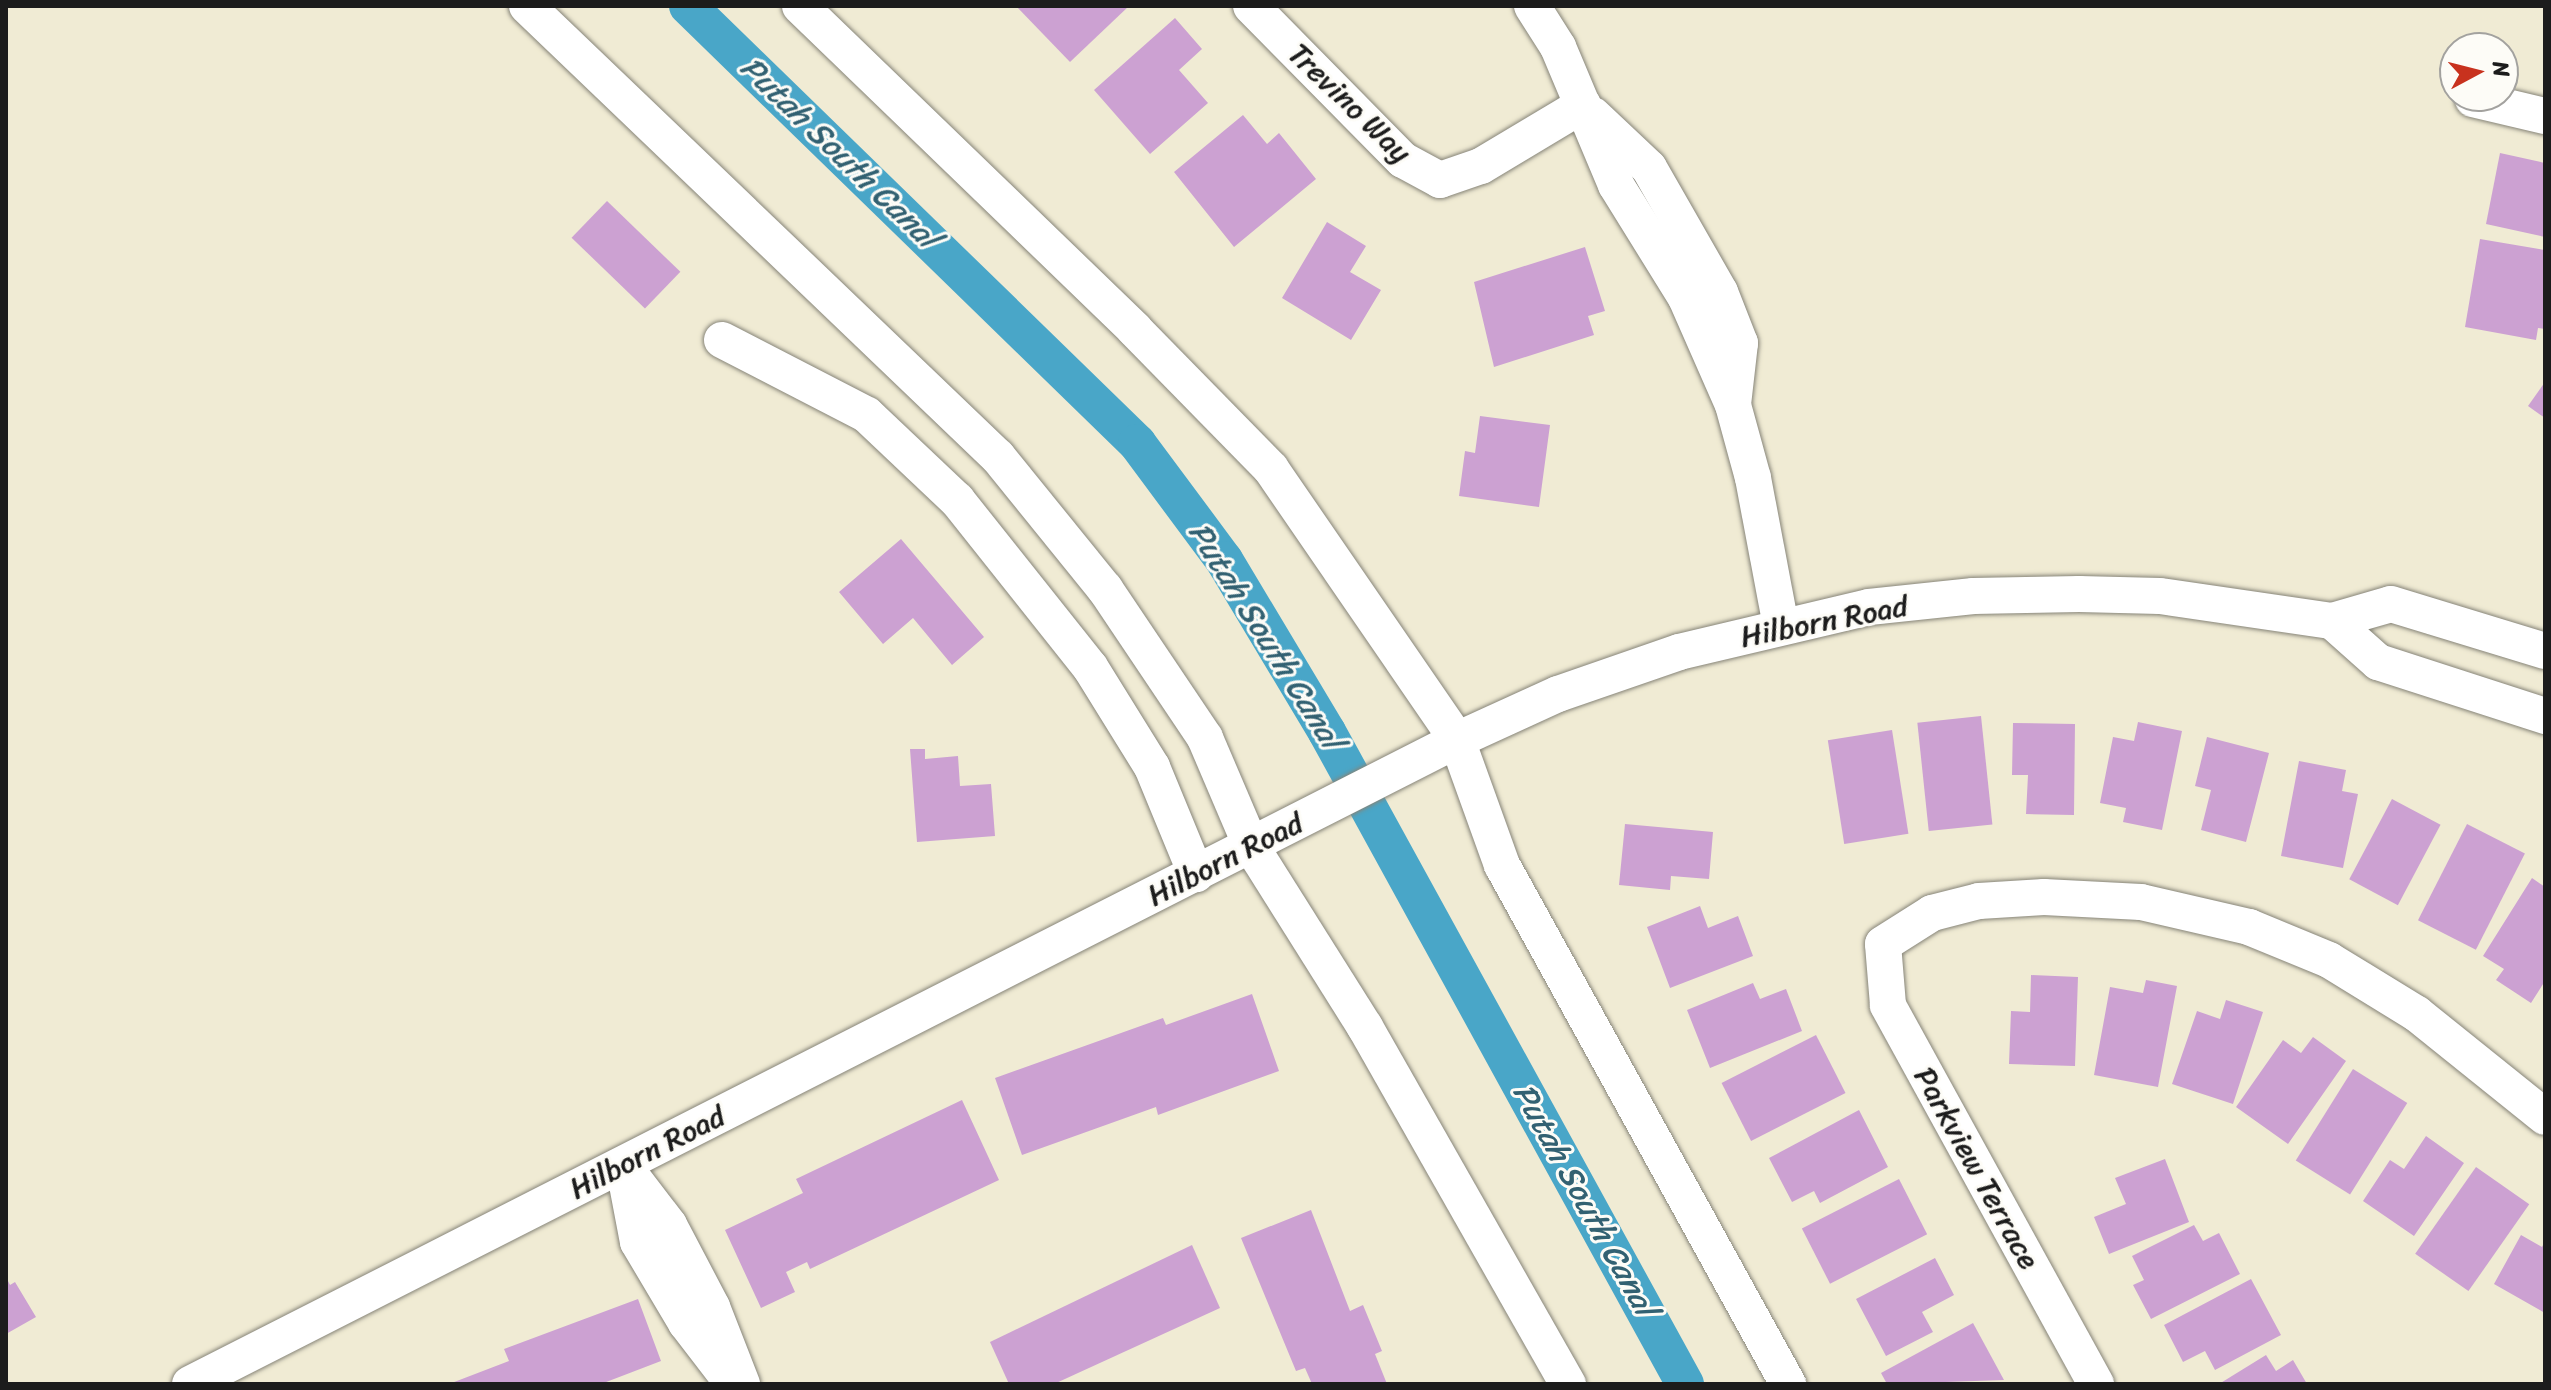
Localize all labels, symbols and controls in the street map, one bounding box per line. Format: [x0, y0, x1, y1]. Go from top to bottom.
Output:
north arrow [2439, 32, 2519, 112]
street label: Trevino Way [1281, 36, 1419, 170]
water label: Putah South Canal [731, 48, 947, 258]
text: N [2481, 59, 2522, 79]
water label: Putah South Canal [1179, 514, 1351, 758]
street label: Hilborn Road [1737, 587, 1911, 655]
street label: Hilborn Road [1141, 804, 1309, 914]
street label: Parkview Terrace [1907, 1061, 2047, 1275]
water label: Putah South Canal [1504, 1076, 1664, 1324]
street label: Hilborn Road [563, 1097, 731, 1207]

